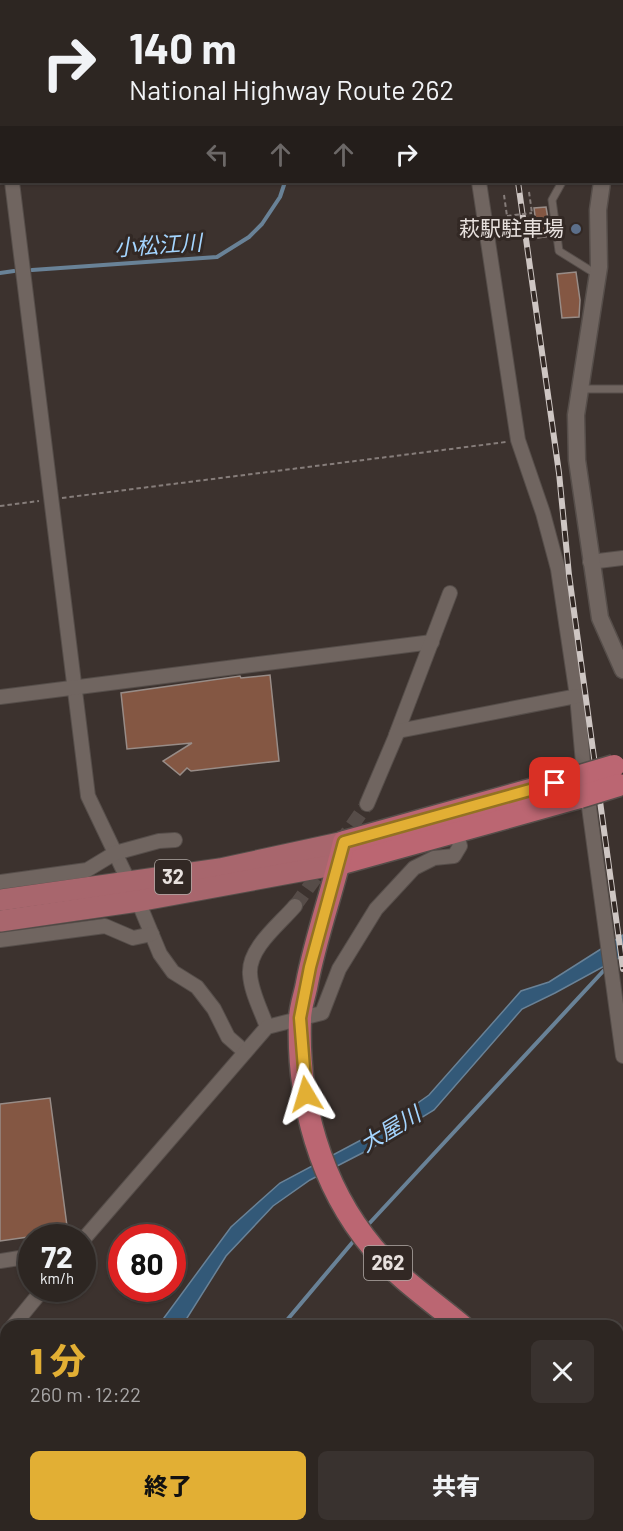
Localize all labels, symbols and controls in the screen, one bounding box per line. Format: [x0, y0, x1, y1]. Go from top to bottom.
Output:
text: 140 m [129, 22, 237, 72]
icon: right [30, 24, 108, 102]
text: National Highway Route 262 [129, 73, 454, 105]
icon: left [201, 138, 234, 171]
icon: ahead [264, 138, 297, 171]
icon: ahead [327, 138, 360, 171]
icon: right [390, 138, 423, 171]
place label: 萩駅駐車場 [459, 215, 564, 240]
marker: 萩駅駐車場 [569, 222, 583, 236]
water label: 小松江川 [113, 228, 205, 260]
pin [529, 757, 580, 808]
icon: arrive [538, 766, 571, 799]
road number: 32 [155, 860, 191, 894]
position arrow [274, 1062, 338, 1126]
water label: 大屋川 [354, 1099, 426, 1156]
speed limit sign: 80 [108, 1224, 186, 1302]
text: 72 [41, 1238, 73, 1274]
road number: 262 [364, 1246, 412, 1280]
text: km/h [40, 1269, 74, 1287]
text: 1 分 [30, 1338, 86, 1381]
button: close [531, 1340, 594, 1403]
text: 260 m · 12:22 [30, 1382, 141, 1406]
button: 終了 [30, 1451, 306, 1520]
button: 共有 [318, 1451, 594, 1520]

